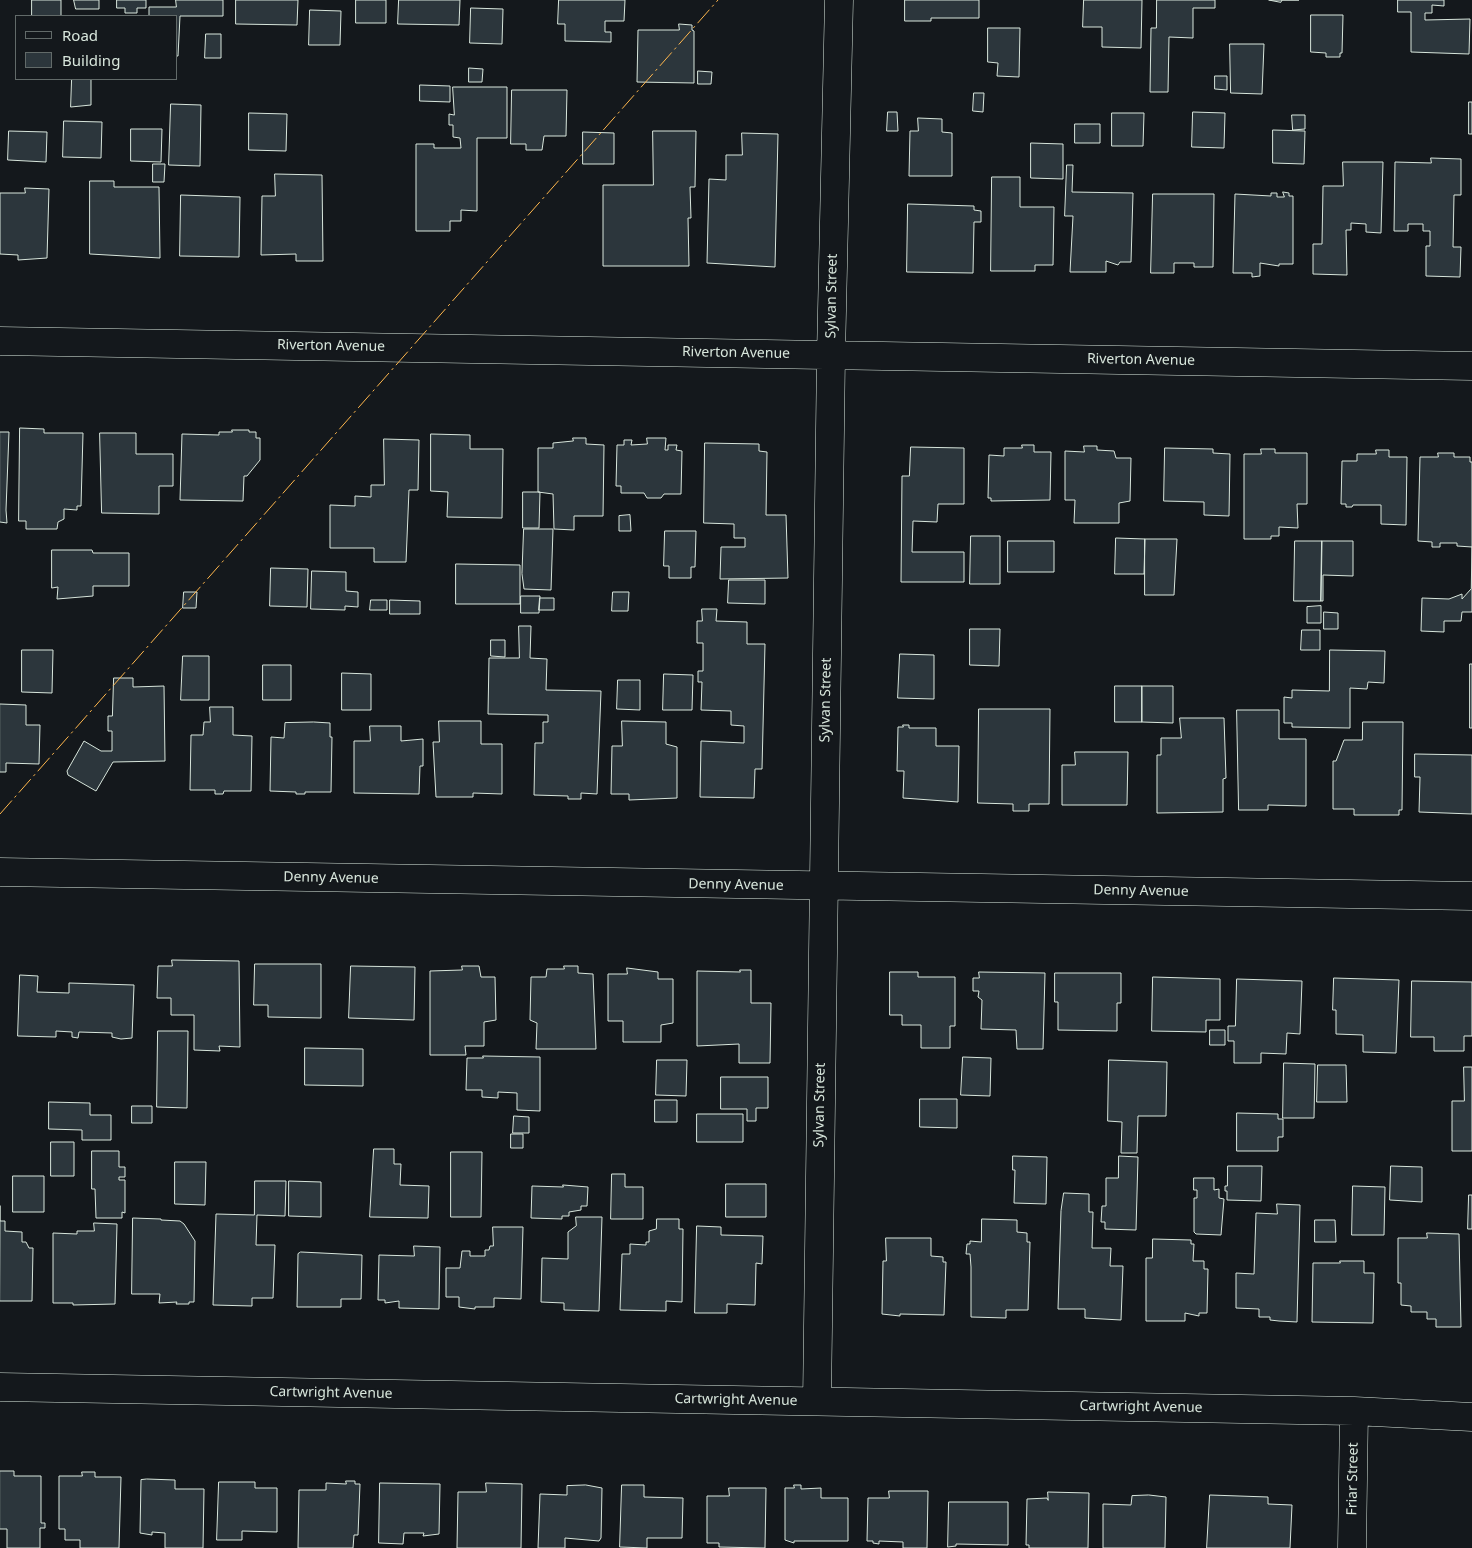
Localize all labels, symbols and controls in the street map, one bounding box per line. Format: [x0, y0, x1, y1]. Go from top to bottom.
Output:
legend [15, 15, 178, 80]
text: Road [62, 25, 98, 45]
text: Building [62, 50, 120, 70]
street label: Sylvan Street [823, 253, 841, 339]
street label: Riverton Avenue [277, 337, 385, 355]
street label: Riverton Avenue [682, 344, 790, 362]
street label: Riverton Avenue [1087, 351, 1195, 369]
street label: Sylvan Street [817, 657, 835, 743]
street label: Denny Avenue [283, 869, 379, 887]
street label: Denny Avenue [688, 876, 784, 894]
street label: Denny Avenue [1093, 882, 1189, 900]
street label: Sylvan Street [811, 1062, 829, 1148]
street label: Cartwright Avenue [269, 1384, 393, 1402]
street label: Cartwright Avenue [674, 1391, 798, 1409]
street label: Cartwright Avenue [1079, 1398, 1203, 1416]
street label: Friar Street [1344, 1442, 1362, 1516]

